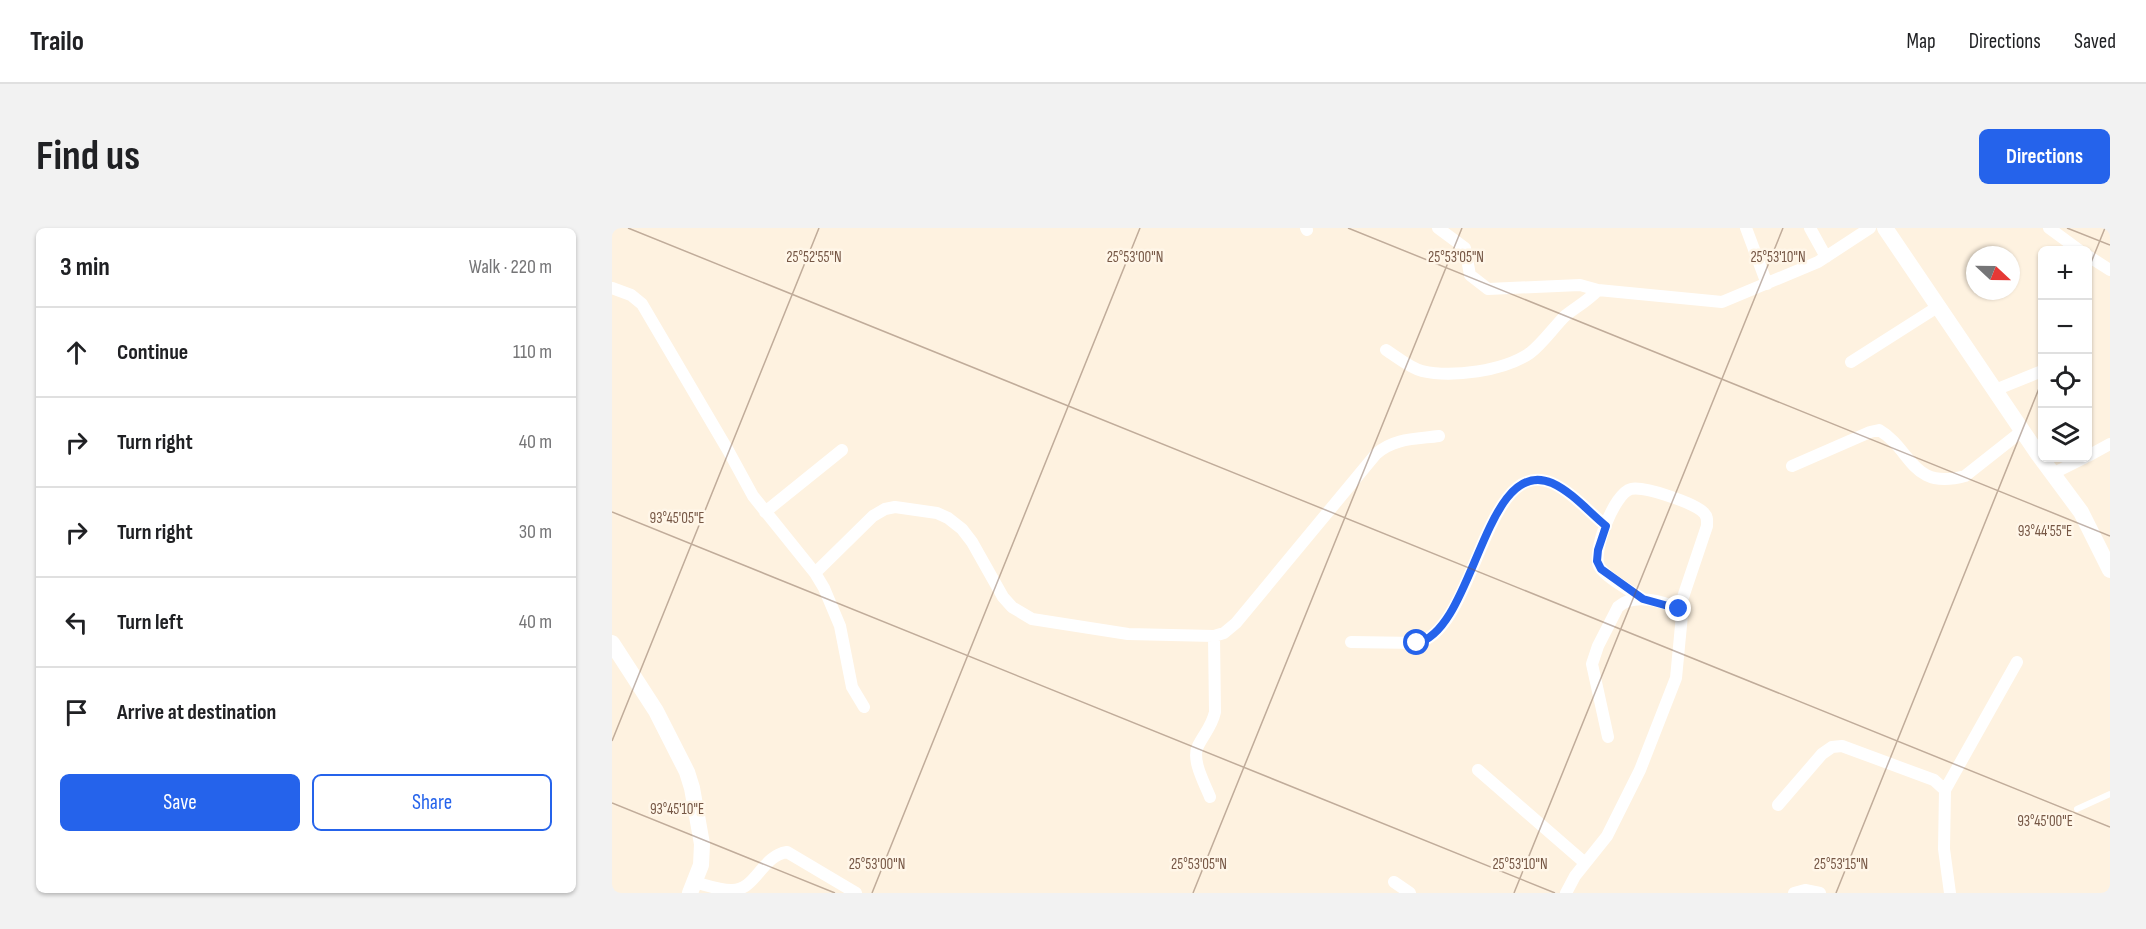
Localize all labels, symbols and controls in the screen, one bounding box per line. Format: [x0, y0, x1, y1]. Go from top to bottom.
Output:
text: Trailo [30, 25, 84, 58]
text: Map [1906, 29, 1936, 54]
text: Directions [1969, 29, 2041, 54]
text: Saved [2074, 29, 2116, 54]
button: Directions [1979, 129, 2110, 184]
text: Find us [36, 131, 140, 182]
north arrow [1966, 246, 2020, 300]
map controls [2038, 246, 2092, 462]
button: + [2038, 246, 2092, 300]
text: 25°52'55"N [786, 248, 842, 267]
text: 25°53'00"N [1107, 248, 1163, 267]
text: 25°53'05"N [1428, 248, 1484, 267]
text: 25°53'10"N [1750, 248, 1806, 267]
text: 3 min [60, 252, 110, 283]
text: Walk · 220 m [469, 255, 552, 279]
button: − [2038, 300, 2092, 354]
icon: ahead [60, 336, 93, 369]
text: Continue [117, 339, 188, 366]
text: 110 m [513, 340, 552, 364]
button: locate [2038, 354, 2092, 408]
button: layers [2038, 408, 2092, 462]
icon: right [60, 426, 93, 459]
text: Turn right [117, 429, 193, 456]
text: 40 m [519, 430, 552, 454]
text: 93°45'05"E [649, 509, 705, 528]
icon: right [60, 516, 93, 549]
text: Turn right [117, 519, 193, 546]
text: 30 m [519, 520, 552, 544]
text: 93°44'55"E [2018, 522, 2072, 541]
route end [1665, 595, 1691, 621]
icon: left [60, 606, 93, 639]
text: Turn left [117, 609, 183, 636]
text: 40 m [519, 610, 552, 634]
route start [1403, 629, 1429, 655]
icon: arrive [60, 696, 93, 729]
text: Arrive at destination [117, 699, 276, 726]
button: Save [60, 774, 300, 831]
button: Share [312, 774, 552, 831]
text: 93°45'10"E [650, 800, 704, 819]
text: 93°45'00"E [2017, 812, 2073, 831]
text: 25°53'00"N [849, 855, 905, 874]
text: 25°53'05"N [1171, 855, 1227, 874]
text: 25°53'10"N [1492, 855, 1548, 874]
text: 25°53'15"N [1814, 855, 1868, 874]

